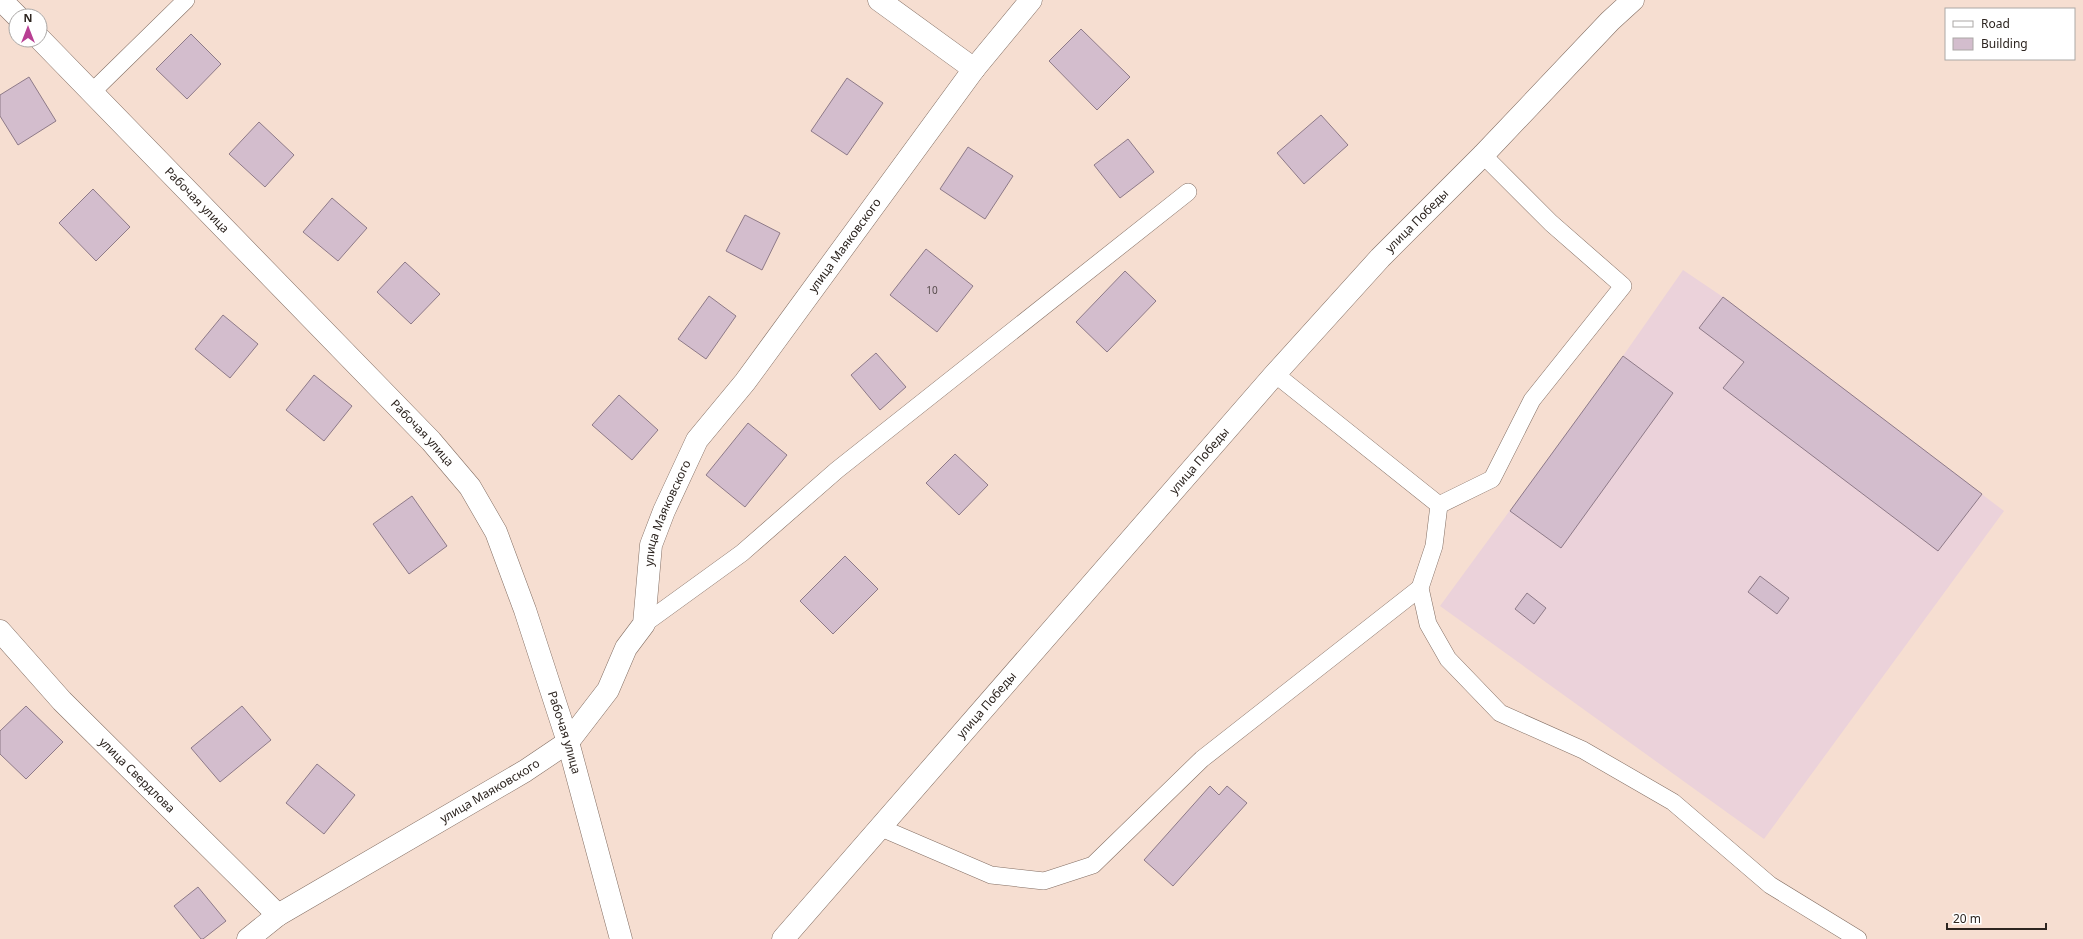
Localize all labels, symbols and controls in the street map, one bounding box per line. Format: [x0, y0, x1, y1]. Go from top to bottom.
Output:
north arrow [8, 8, 48, 48]
legend [1945, 8, 2075, 60]
text: N [24, 10, 32, 25]
text: Road [1981, 15, 2010, 32]
text: Building [1981, 35, 2028, 52]
street label: Рабочая улица [161, 163, 233, 237]
street label: улица Победы [1381, 185, 1452, 256]
street label: улица Маяковского [804, 194, 885, 296]
house number: 10 [926, 283, 938, 297]
street label: Рабочая улица [387, 396, 458, 470]
street label: улица Победы [1165, 424, 1233, 497]
street label: улица Маяковского [640, 457, 695, 567]
street label: улица Победы [952, 668, 1020, 742]
street label: Рабочая улица [544, 689, 585, 776]
street label: улица Свердлова [96, 733, 179, 816]
street label: улица Маяковского [437, 754, 543, 827]
scale bar [1947, 905, 2046, 931]
text: 20 m [1953, 910, 1981, 927]

